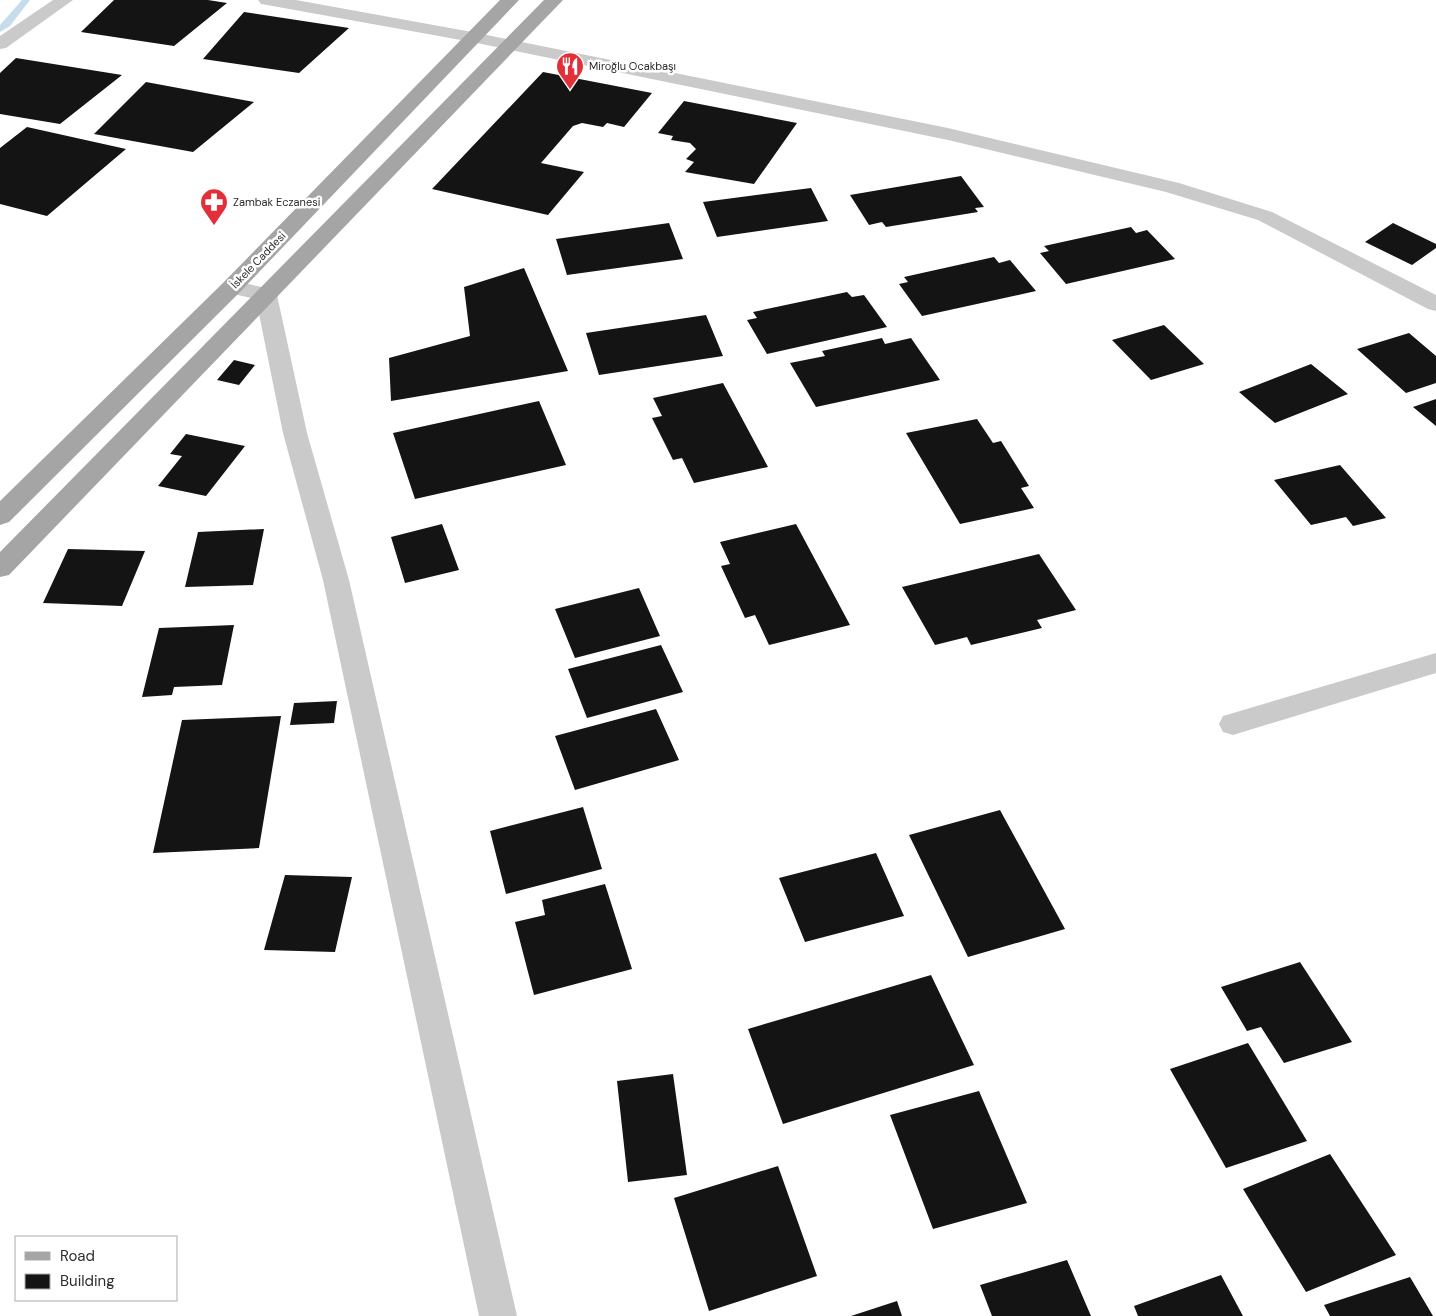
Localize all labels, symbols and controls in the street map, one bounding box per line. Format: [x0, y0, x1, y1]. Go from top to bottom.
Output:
restaurant icon: Miroğlu Ocakbaşı [555, 51, 585, 90]
place label: Miroğlu Ocakbaşı [589, 59, 676, 73]
pharmacy icon: Zambak Eczanesi [199, 187, 229, 226]
place label: Zambak Eczanesi [233, 195, 320, 209]
street label: İskele Caddesi [228, 229, 288, 291]
legend [15, 1236, 178, 1301]
text: Road [60, 1246, 95, 1266]
text: Building [60, 1271, 115, 1291]

